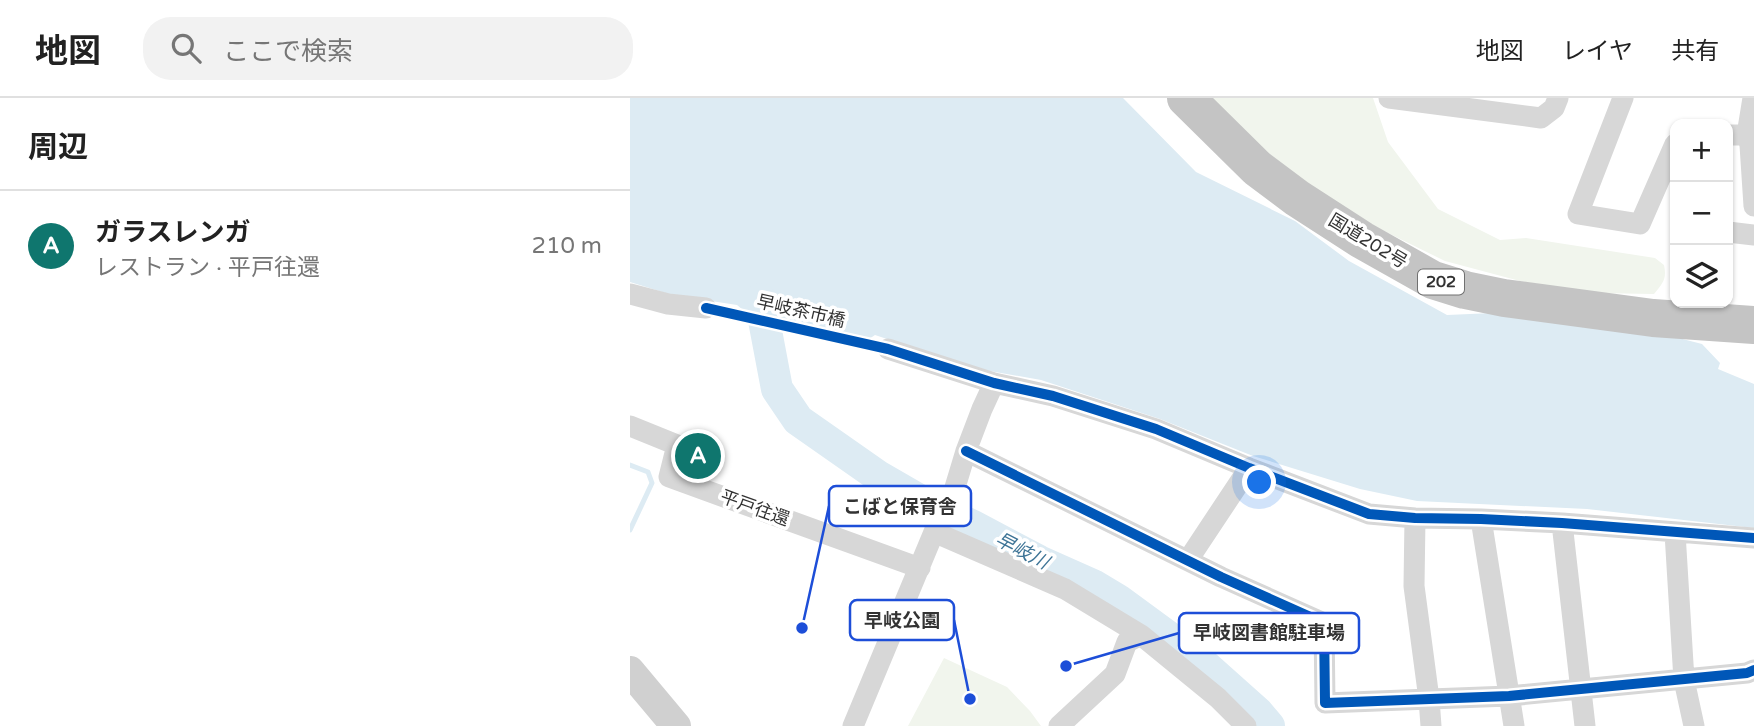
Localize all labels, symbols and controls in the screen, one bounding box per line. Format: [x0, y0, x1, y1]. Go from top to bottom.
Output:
search box [143, 17, 633, 80]
icon: search [167, 29, 205, 67]
text: 地図 [35, 32, 101, 71]
text: ここで検索 [223, 36, 353, 67]
text: 地図 [1476, 37, 1524, 66]
text: レイヤ [1562, 37, 1633, 66]
text: 共有 [1671, 37, 1719, 66]
map controls [1670, 119, 1733, 308]
button: + [1670, 119, 1733, 182]
text: 周辺 [28, 129, 88, 166]
button: − [1670, 182, 1733, 245]
street label: 国道202号 [1325, 209, 1411, 273]
text: ガラスレンガ [95, 217, 250, 248]
text: A [42, 232, 60, 260]
text: 210 m [532, 232, 602, 260]
button: layers [1670, 245, 1733, 308]
text: レストラン · 平戸往還 [95, 254, 320, 282]
road number: 202 [1418, 270, 1464, 294]
street label: 早岐茶市橋 [755, 290, 847, 332]
pin: A [675, 430, 721, 482]
your location [1242, 465, 1276, 499]
street label: 平戸往還 [717, 485, 793, 531]
callout: こばと保育舎 [829, 486, 971, 526]
text: こばと保育舎 [843, 496, 957, 518]
water label: 早岐川 [992, 528, 1054, 575]
callout: 早岐公園 [850, 600, 954, 640]
text: 早岐公園 [864, 610, 940, 632]
callout: 早岐図書館駐車場 [1179, 613, 1359, 653]
text: 早岐図書館駐車場 [1193, 622, 1345, 644]

